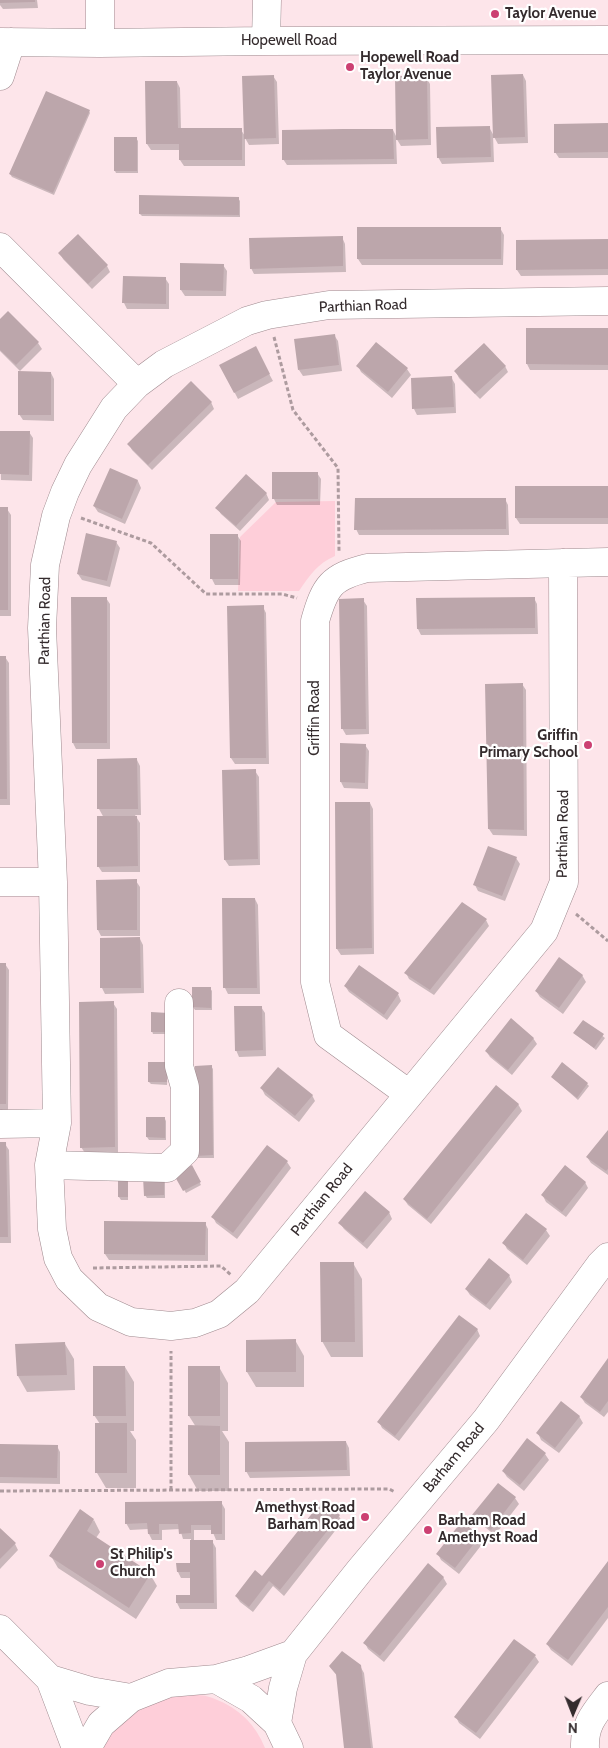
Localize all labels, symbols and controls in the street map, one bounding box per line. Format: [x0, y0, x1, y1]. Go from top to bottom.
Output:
place label: Taylor Avenue [505, 5, 597, 23]
marker: Taylor Avenue [489, 8, 501, 20]
street label: Hopewell Road [241, 32, 337, 50]
place label: Hopewell Road Taylor Avenue [360, 49, 459, 84]
marker: Hopewell Road Taylor Avenue [344, 61, 356, 73]
street label: Parthian Road [319, 295, 407, 317]
street label: Parthian Road [35, 577, 55, 665]
street label: Griffin Road [306, 680, 324, 756]
place label: Griffin Primary School [479, 727, 578, 762]
marker: Griffin Primary School [582, 739, 594, 751]
street label: Parthian Road [553, 790, 573, 878]
street label: Parthian Road [287, 1160, 357, 1240]
street label: Barham Road [420, 1420, 488, 1496]
place label: Amethyst Road Barham Road [255, 1499, 355, 1534]
marker: Amethyst Road Barham Road [359, 1511, 371, 1523]
place label: Barham Road Amethyst Road [438, 1512, 538, 1547]
marker: Barham Road Amethyst Road [422, 1524, 434, 1536]
place label: St Philip's Church [110, 1546, 173, 1581]
marker: St Philip's Church [94, 1558, 106, 1570]
north arrow [548, 1688, 598, 1738]
text: N [568, 1719, 578, 1737]

